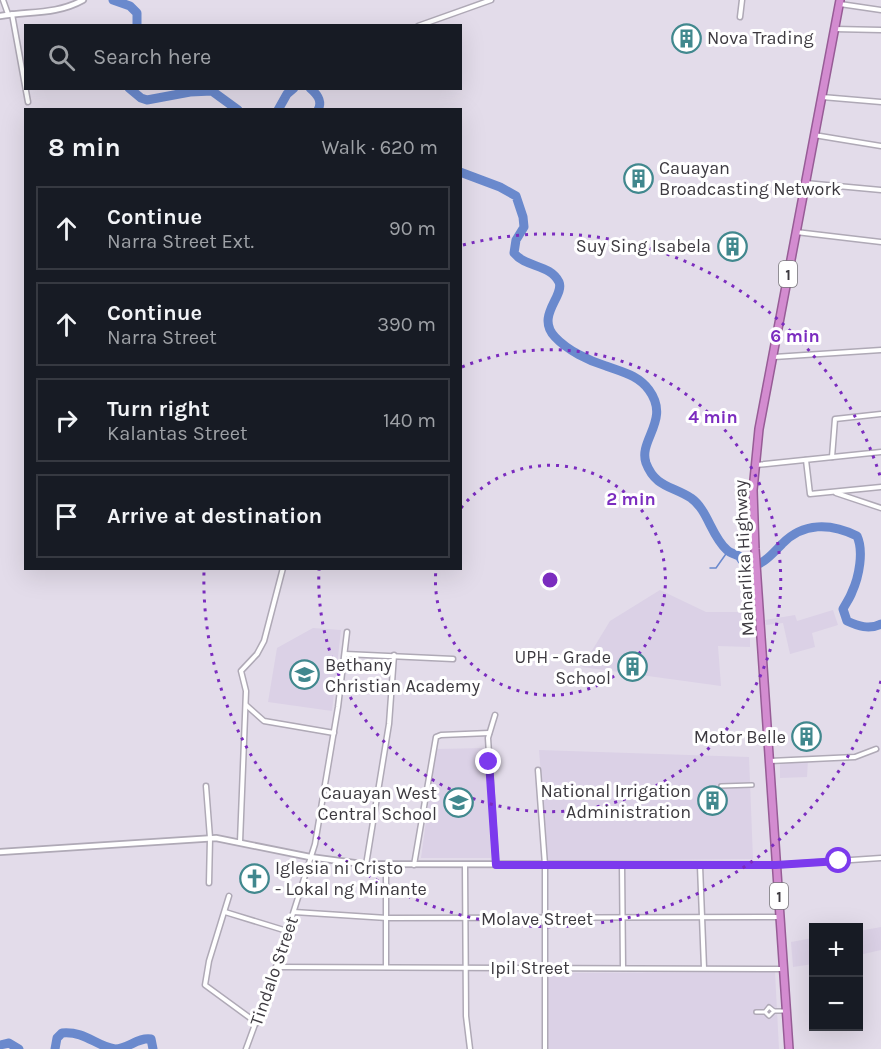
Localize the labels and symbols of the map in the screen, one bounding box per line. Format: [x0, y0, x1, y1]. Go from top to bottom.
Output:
building icon: Nova Trading [670, 22, 702, 54]
place label: Nova Trading [707, 27, 814, 49]
place label: Cauayan Broadcasting Network [659, 157, 841, 200]
building icon: Cauayan Broadcasting Network [622, 162, 654, 194]
building icon: Suy Sing Isabela [716, 230, 748, 262]
place label: Suy Sing Isabela [576, 235, 711, 257]
road number: 1 [779, 261, 797, 287]
text: 6 min [770, 325, 820, 347]
text: 4 min [688, 406, 738, 428]
street label: Maharlika Highway [729, 478, 759, 637]
text: 2 min [606, 488, 656, 510]
centre of rings [540, 570, 560, 590]
place label: UPH - Grade School [515, 646, 611, 689]
building icon: UPH - Grade School [616, 651, 648, 683]
place label: Bethany Christian Academy [325, 654, 481, 697]
school or university icon: Bethany Christian Academy [288, 659, 320, 691]
building icon: Motor Belle [791, 721, 823, 753]
place label: Motor Belle [694, 726, 786, 748]
route end [475, 748, 501, 774]
place label: National Irrigation Administration [540, 780, 691, 823]
place label: Cauayan West Central School [318, 782, 437, 825]
building icon: National Irrigation Administration [696, 785, 728, 817]
school or university icon: Cauayan West Central School [442, 787, 474, 819]
route start [825, 847, 851, 873]
place label: Iglesia ni Cristo - Lokal ng Minante [275, 857, 427, 900]
church icon: Iglesia ni Cristo - Lokal ng Minante [238, 862, 270, 894]
road number: 1 [770, 883, 788, 909]
street label: Molave Street [481, 908, 593, 930]
street label: Tindalo Street [245, 913, 303, 1029]
street label: Ipil Street [490, 957, 570, 979]

